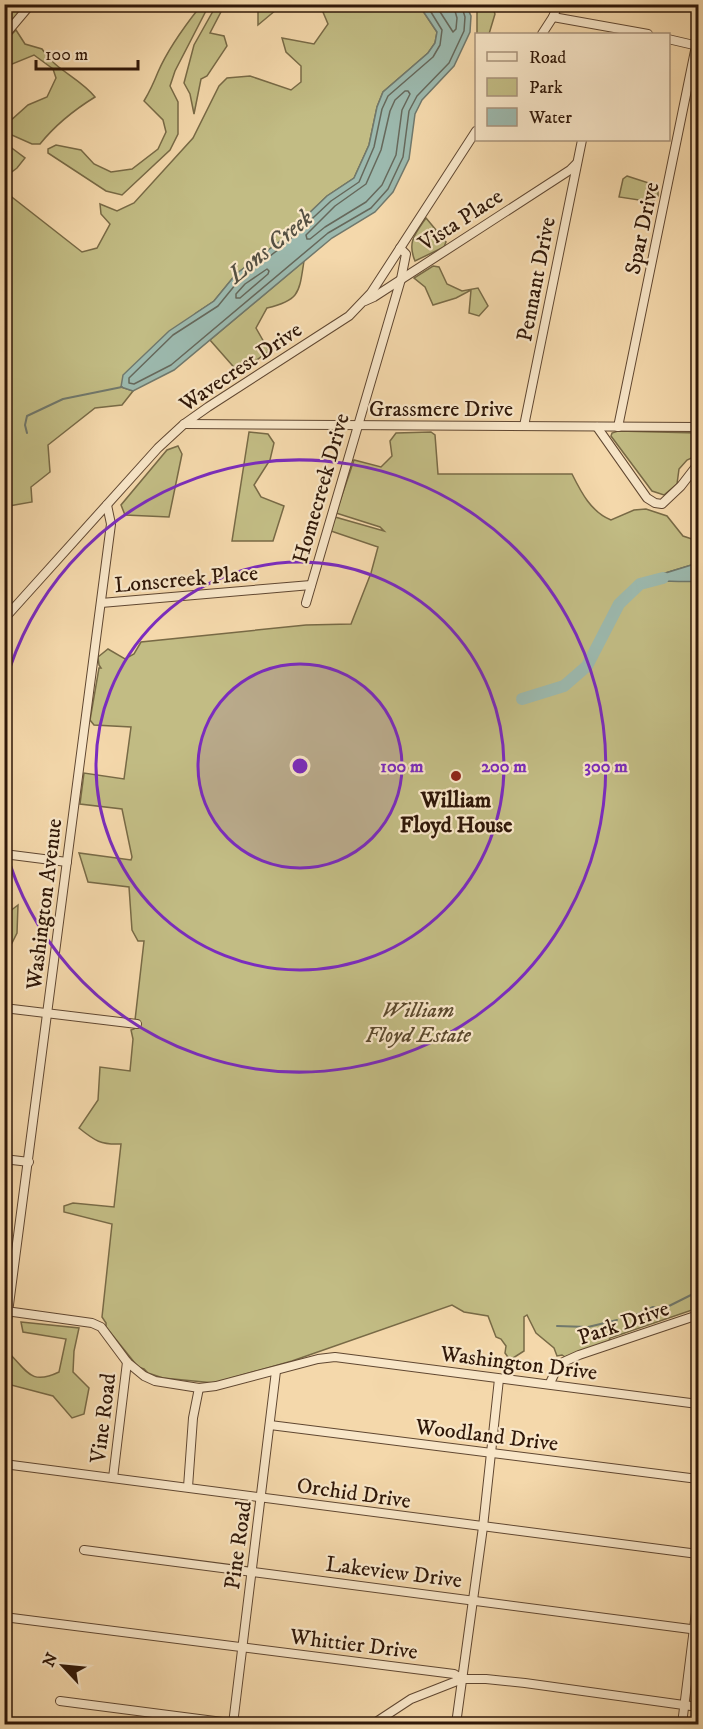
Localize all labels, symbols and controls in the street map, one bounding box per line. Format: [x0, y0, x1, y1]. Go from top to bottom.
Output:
scale bar [36, 33, 138, 71]
legend [475, 33, 670, 141]
text: 100 m [45, 44, 88, 66]
text: Road [529, 47, 566, 69]
text: Park [529, 77, 563, 99]
text: Water [528, 107, 572, 129]
street label: Spar Drive [620, 180, 665, 277]
street label: Vista Place [413, 183, 508, 258]
water label: Lons Creek [220, 203, 319, 291]
street label: Pennant Drive [511, 215, 562, 344]
street label: Wavecrest Drive [174, 316, 307, 419]
street label: Grassmere Drive [369, 396, 513, 423]
street label: Homecreek Drive [287, 410, 356, 567]
street label: Lonscreek Place [113, 560, 259, 599]
centre of rings [290, 756, 310, 776]
text: 100 m [380, 756, 424, 778]
text: 200 m [481, 756, 527, 778]
text: 300 m [584, 756, 628, 778]
marker: William Floyd House [449, 769, 463, 783]
place label: William Floyd House [400, 787, 512, 839]
street label: Washington Avenue [20, 817, 68, 992]
park label: William Floyd Estate [365, 997, 471, 1049]
street label: Park Drive [574, 1295, 673, 1352]
street label: Washington Drive [438, 1340, 599, 1387]
street label: Vine Road [84, 1372, 122, 1466]
street label: Woodland Drive [413, 1413, 560, 1458]
street label: Orchid Drive [295, 1472, 413, 1515]
street label: Pine Road [219, 1499, 258, 1591]
street label: Lakeview Drive [324, 1551, 464, 1594]
street label: Whittier Drive [287, 1623, 419, 1666]
north arrow [33, 1636, 93, 1696]
text: N [39, 1650, 62, 1670]

